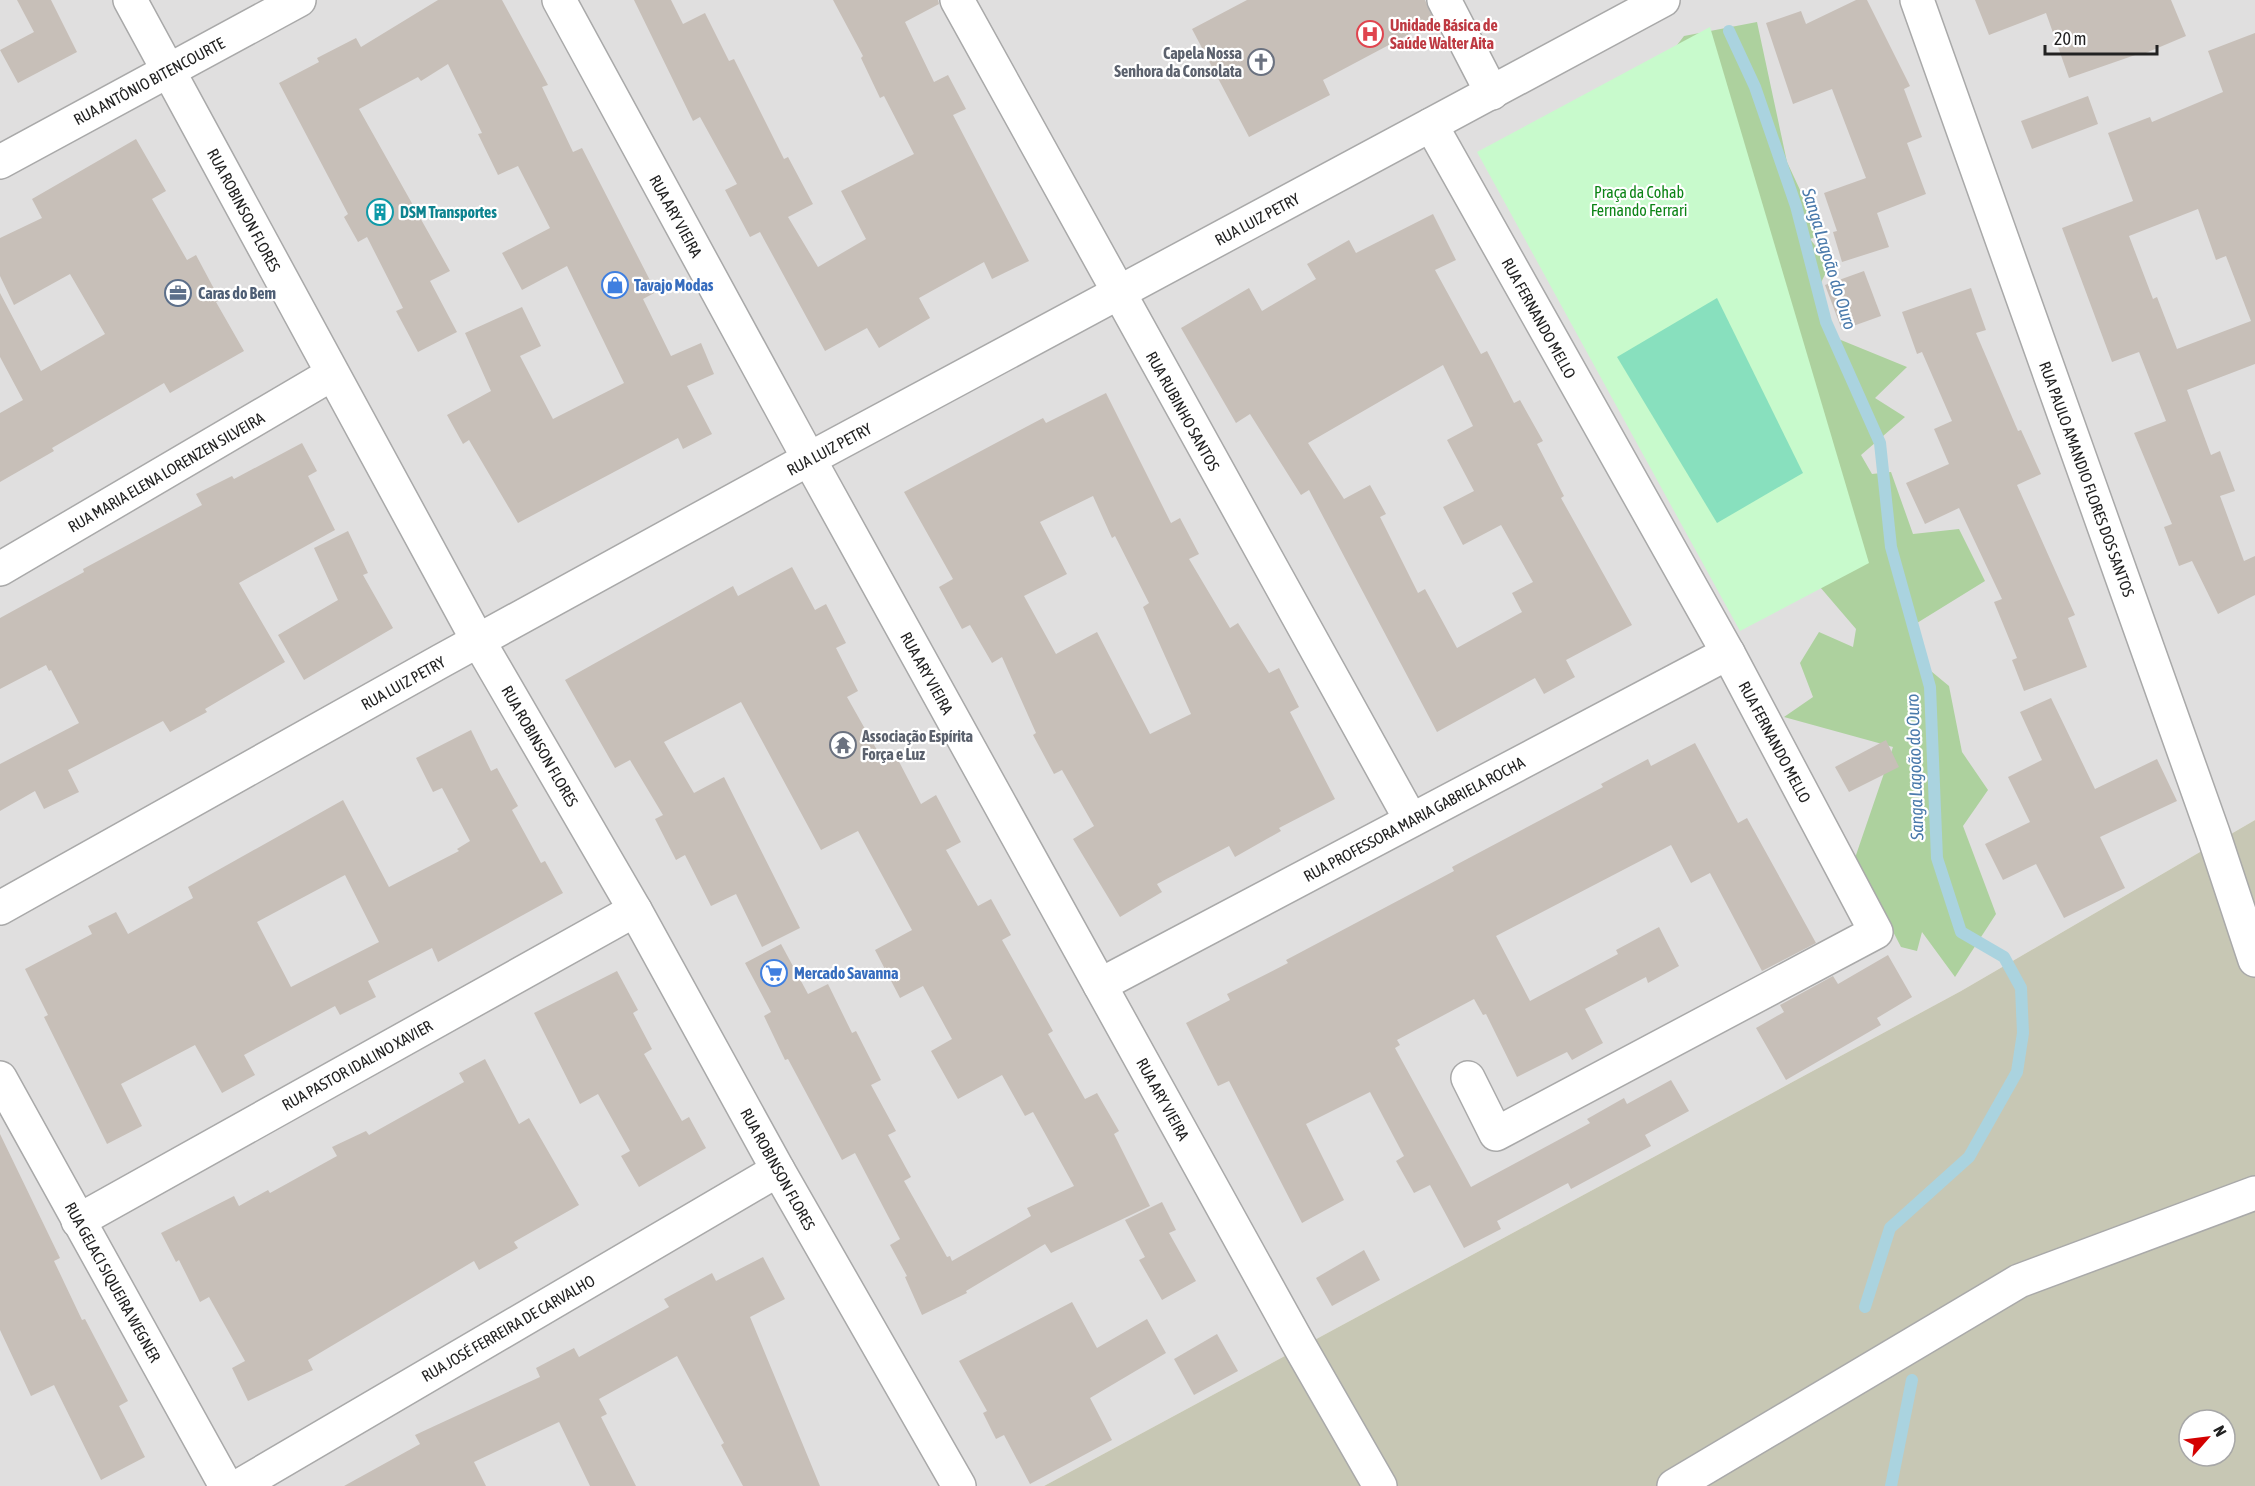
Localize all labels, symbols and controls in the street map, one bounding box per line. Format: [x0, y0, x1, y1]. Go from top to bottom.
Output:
place label: Unidade Básica de Saúde Walter Aita [1390, 16, 1498, 52]
scale bar [2045, 18, 2158, 56]
hospital icon: Unidade Básica de Saúde Walter Aita [1355, 19, 1385, 49]
text: 20 m [2054, 28, 2086, 49]
street label: RUA ANTÔNIO BITENCOURTE [70, 33, 228, 128]
place label: Capela Nossa Senhora da Consolata [1114, 44, 1242, 80]
church icon: Capela Nossa Senhora da Consolata [1246, 47, 1276, 77]
street label: RUA ROBINSON FLORES [204, 145, 284, 275]
street label: RUA ARY VIEIRA [646, 172, 706, 260]
park label: Praça da Cohab Fernando Ferrari [1591, 183, 1687, 219]
water label: Sanga Lagoão do Ouro [1798, 185, 1861, 332]
street label: RUA LUIZ PETRY [1212, 189, 1303, 249]
building icon: DSM Transportes [365, 197, 395, 227]
place label: DSM Transportes [400, 203, 497, 221]
street label: RUA FERNANDO MELLO [1498, 255, 1580, 381]
shop icon: Tavajo Modas [600, 270, 630, 300]
place label: Tavajo Modas [634, 276, 714, 294]
office icon: Caras do Bem [163, 278, 193, 308]
place label: Caras do Bem [198, 284, 276, 302]
street label: RUA RUBINHO SANTOS [1143, 348, 1223, 474]
street label: RUA PAULO AMANDIO FLORES DOS SANTOS [2036, 359, 2138, 599]
street label: RUA MARIA ELENA LORENZEN SILVEIRA [65, 408, 267, 536]
street label: RUA LUIZ PETRY [784, 419, 875, 479]
street label: RUA ARY VIEIRA [897, 629, 957, 717]
street label: RUA LUIZ PETRY [358, 652, 449, 713]
street label: RUA FERNANDO MELLO [1735, 678, 1815, 806]
street label: RUA ROBINSON FLORES [498, 682, 582, 810]
water label: Sanga Lagoão do Ouro [1901, 693, 1928, 842]
place label: Associação Espírita Força e Luz [861, 727, 973, 763]
temple icon: Associação Espírita Força e Luz [828, 730, 858, 760]
street label: RUA PROFESSORA MARIA GABRIELA ROCHA [1300, 753, 1528, 885]
supermarket icon: Mercado Savanna [759, 958, 789, 988]
place label: Mercado Savanna [794, 964, 898, 982]
street label: RUA PASTOR IDALINO XAVIER [279, 1016, 435, 1114]
street label: RUA ARY VIEIRA [1133, 1055, 1193, 1143]
street label: RUA ROBINSON FLORES [737, 1105, 819, 1233]
street label: RUA GELACI SIQUEIRA WEGNER [62, 1199, 164, 1365]
street label: RUA JOSÉ FERREIRA DE CARVALHO [418, 1271, 598, 1385]
north arrow [2177, 1408, 2237, 1468]
text: N [2210, 1423, 2230, 1439]

